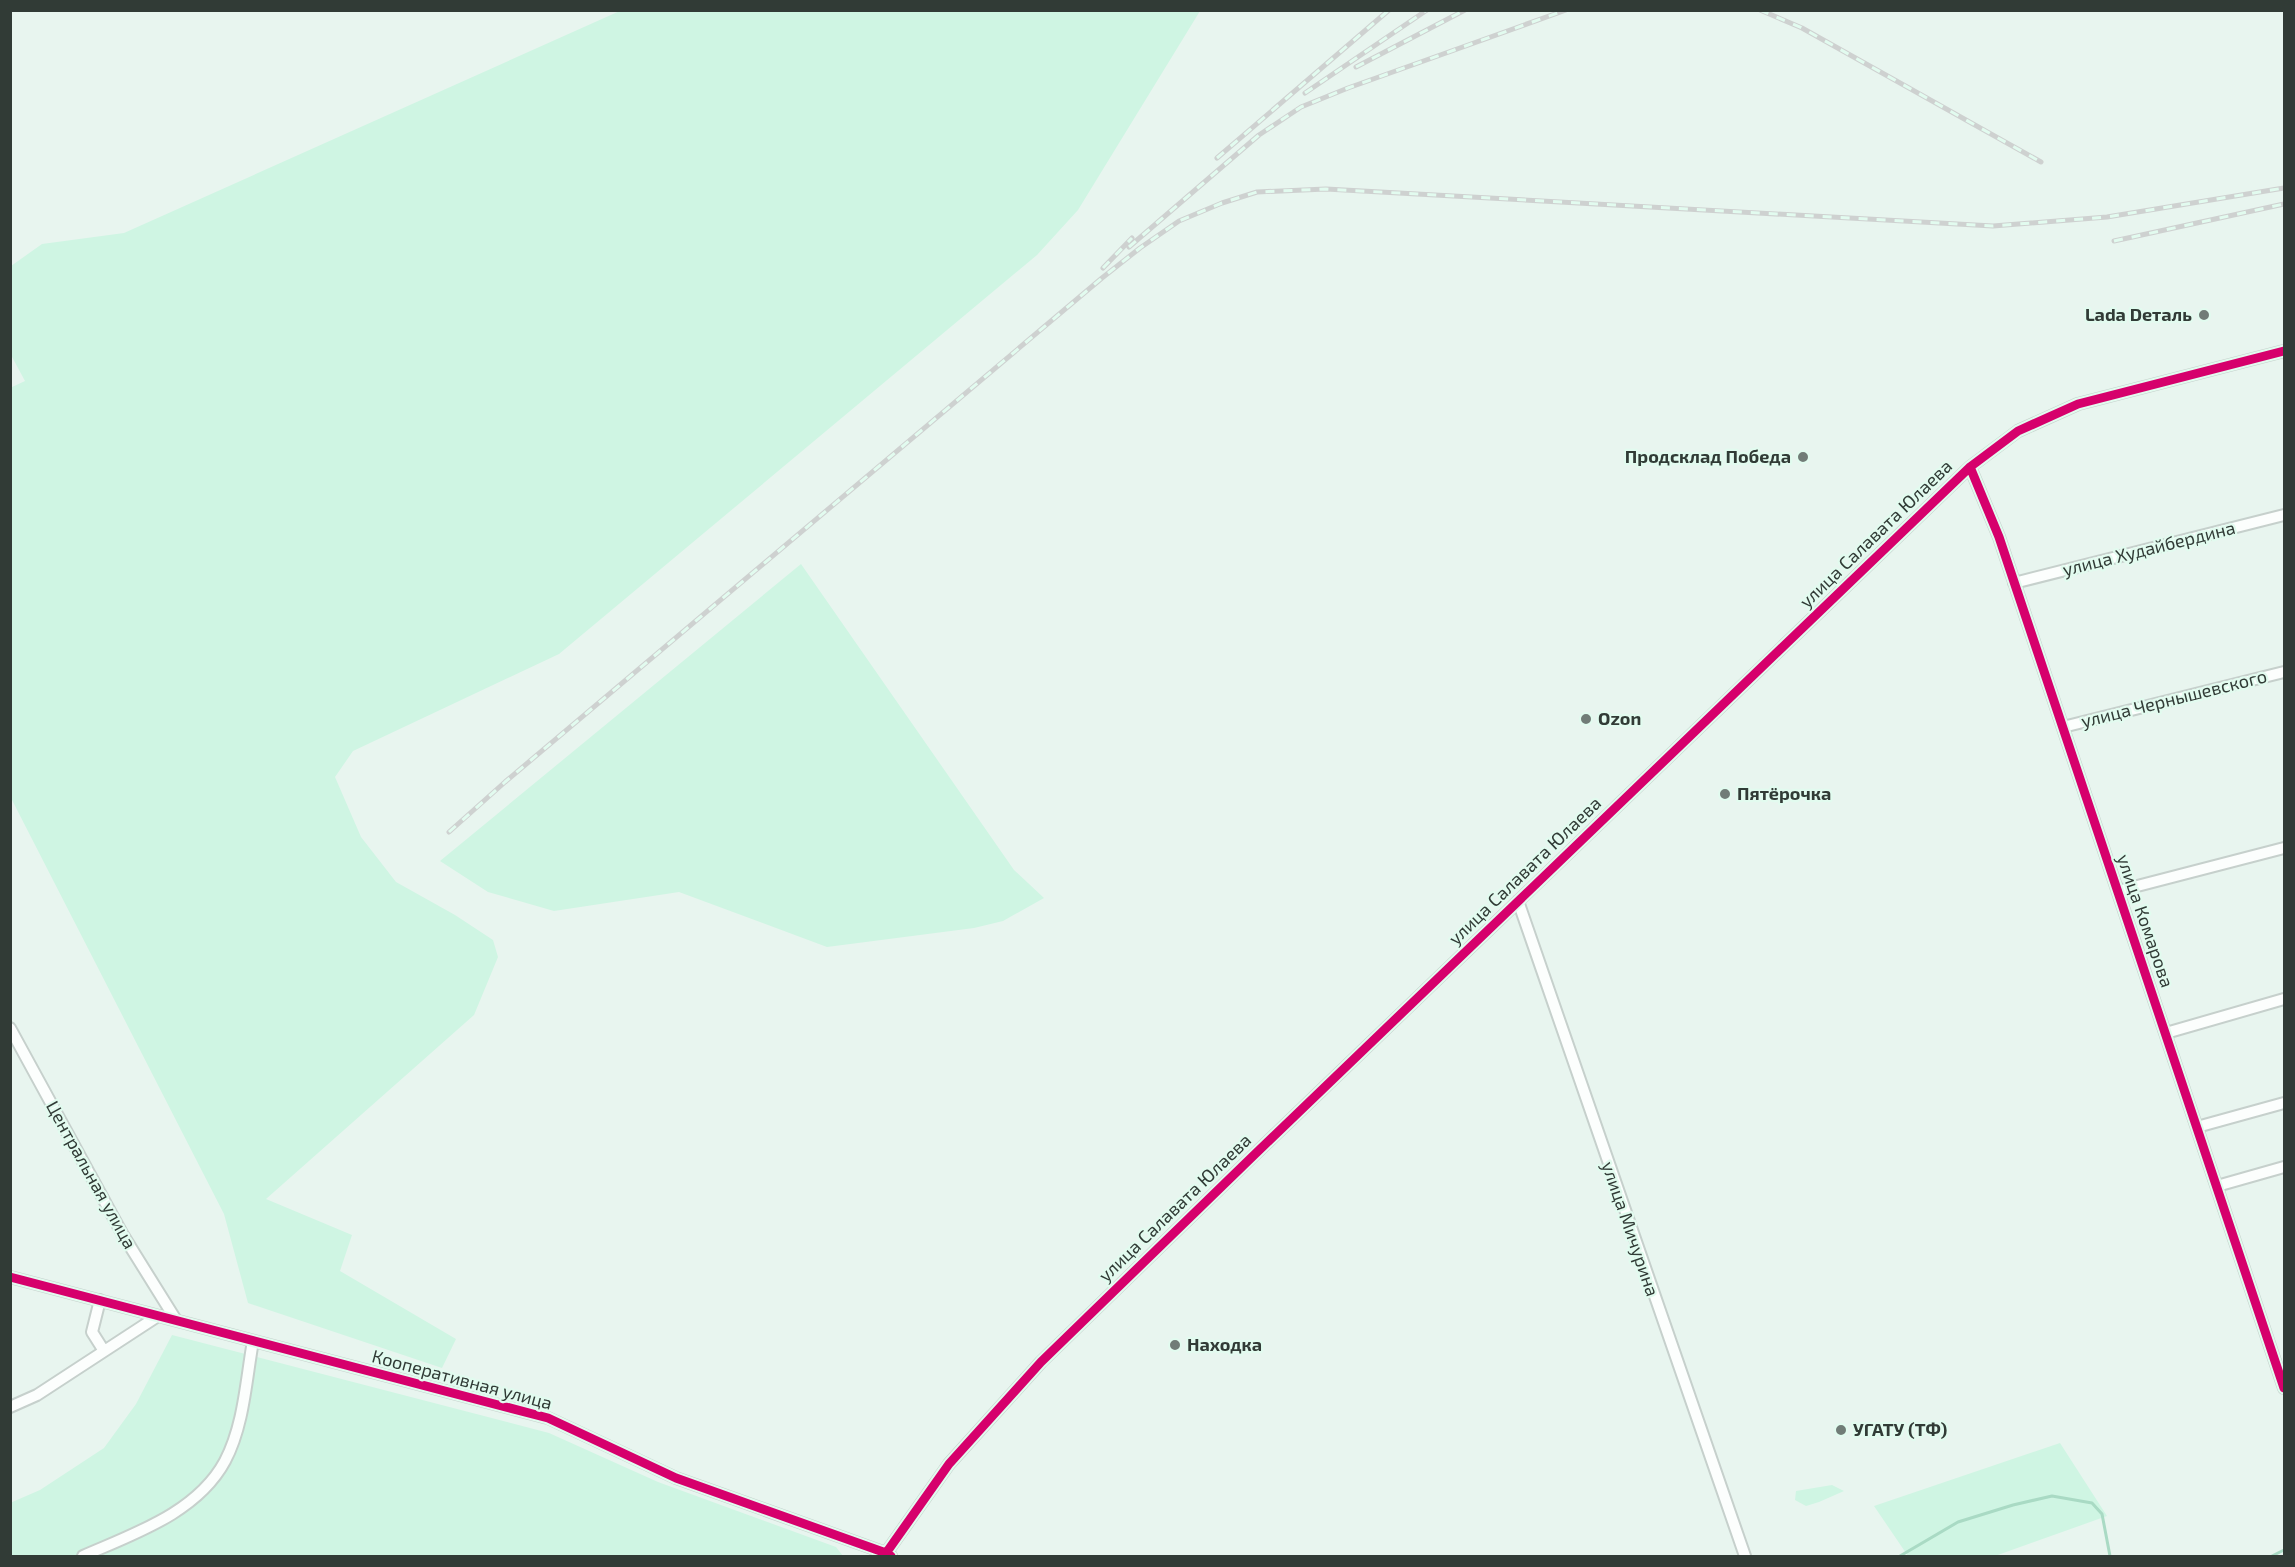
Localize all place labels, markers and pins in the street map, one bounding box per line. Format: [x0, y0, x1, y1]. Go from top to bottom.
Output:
place label: Lada Dеталь [2085, 303, 2192, 325]
marker: Lada Dеталь [2197, 308, 2211, 322]
place label: Продсклад Победа [1625, 445, 1791, 467]
marker: Продсклад Победа [1796, 450, 1810, 464]
place label: Ozon [1598, 707, 1641, 729]
marker: Ozon [1579, 712, 1593, 726]
place label: Пятёрочка [1737, 782, 1831, 804]
marker: Пятёрочка [1718, 787, 1732, 801]
place label: Находка [1187, 1333, 1262, 1355]
marker: Находка [1168, 1338, 1182, 1352]
place label: УГАТУ (ТФ) [1853, 1418, 1947, 1440]
marker: УГАТУ (ТФ) [1834, 1423, 1848, 1437]

